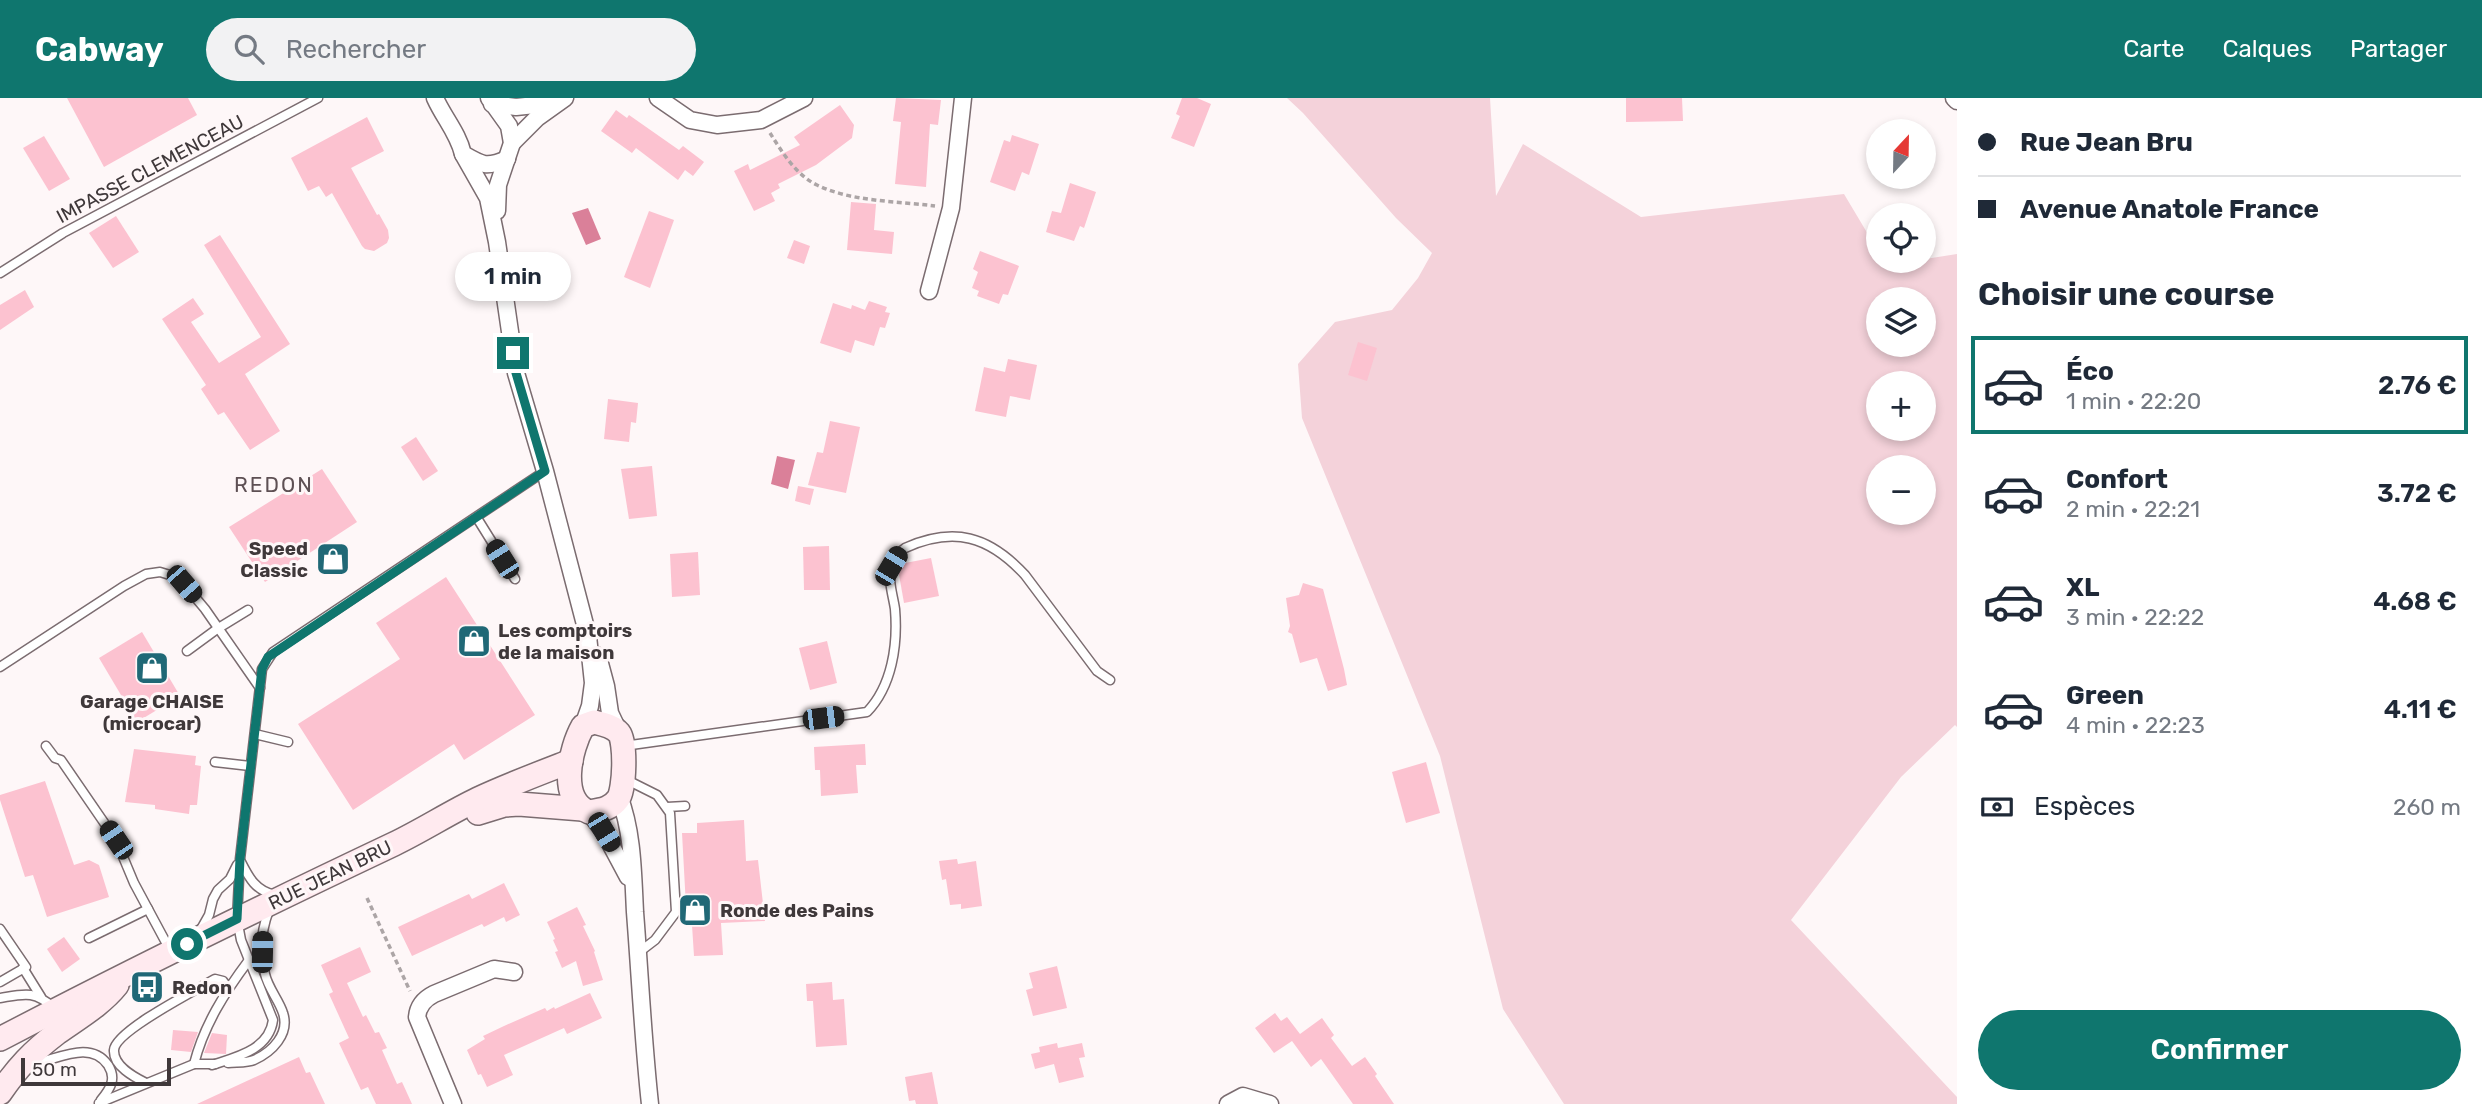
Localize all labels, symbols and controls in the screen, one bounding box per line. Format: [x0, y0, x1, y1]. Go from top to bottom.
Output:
search box [206, 18, 696, 81]
text: Cabway [35, 30, 164, 69]
icon: search [230, 30, 268, 68]
text: Rechercher [286, 34, 426, 65]
text: Carte [2123, 35, 2184, 63]
text: Calques [2222, 35, 2312, 63]
text: Partager [2350, 35, 2447, 63]
street label: IMPASSE CLEMENCEAU [52, 110, 248, 228]
north arrow [1866, 119, 1936, 189]
map controls [1866, 119, 1936, 525]
text: Rue Jean Bru [2020, 127, 2193, 158]
text: Avenue Anatole France [2020, 194, 2319, 225]
button: locate [1866, 203, 1936, 273]
callout: 1 min [455, 252, 571, 300]
text: 1 min [484, 262, 542, 290]
text: Choisir une course [1978, 275, 2275, 313]
button: layers [1866, 287, 1936, 357]
route end [497, 337, 529, 369]
icon: car [1982, 354, 2045, 417]
text: Éco [2066, 356, 2114, 387]
text: 2.76 € [2378, 370, 2457, 401]
button: + [1866, 371, 1936, 441]
text: 1 min · 22:20 [2066, 387, 2201, 415]
button: − [1866, 455, 1936, 525]
icon: car [1982, 462, 2045, 525]
text: Confort [2066, 464, 2168, 495]
district label: REDON [234, 472, 314, 497]
text: 3.72 € [2377, 478, 2457, 509]
text: 2 min · 22:21 [2066, 495, 2200, 523]
car [482, 536, 523, 582]
place label: Speed Classic [240, 537, 308, 582]
shop icon: Speed Classic [314, 540, 352, 578]
car [872, 543, 911, 589]
car [163, 561, 206, 607]
icon: car [1982, 570, 2045, 633]
text: XL [2066, 572, 2099, 603]
text: 4.68 € [2373, 586, 2457, 617]
text: 3 min · 22:22 [2066, 603, 2204, 631]
place label: Les comptoirs de la maison [498, 619, 632, 664]
shop icon: Les comptoirs de la maison [455, 622, 493, 660]
shop icon: Garage CHAISE (microcar) [133, 649, 171, 687]
icon: car [1982, 678, 2045, 741]
text: Green [2066, 680, 2144, 711]
place label: Garage CHAISE (microcar) [80, 690, 224, 735]
text: 4.11 € [2384, 694, 2457, 725]
car [801, 705, 846, 731]
text: 4 min · 22:23 [2066, 711, 2205, 739]
icon: cash [1978, 788, 2016, 826]
text: Espèces [2034, 791, 2135, 822]
text: 260 m [2393, 793, 2461, 821]
car [585, 809, 624, 855]
car [96, 817, 137, 863]
street label: RUE JEAN BRU [264, 835, 396, 915]
shop icon: Ronde des Pains [676, 891, 714, 929]
place label: Ronde des Pains [720, 899, 874, 922]
route start [171, 928, 203, 960]
car [252, 931, 273, 973]
bus stop icon: Redon [128, 968, 166, 1006]
place label: Redon [172, 976, 232, 999]
button: Confirmer [1978, 1010, 2461, 1090]
scale bar [21, 1055, 172, 1087]
text: 50 m [32, 1058, 77, 1081]

